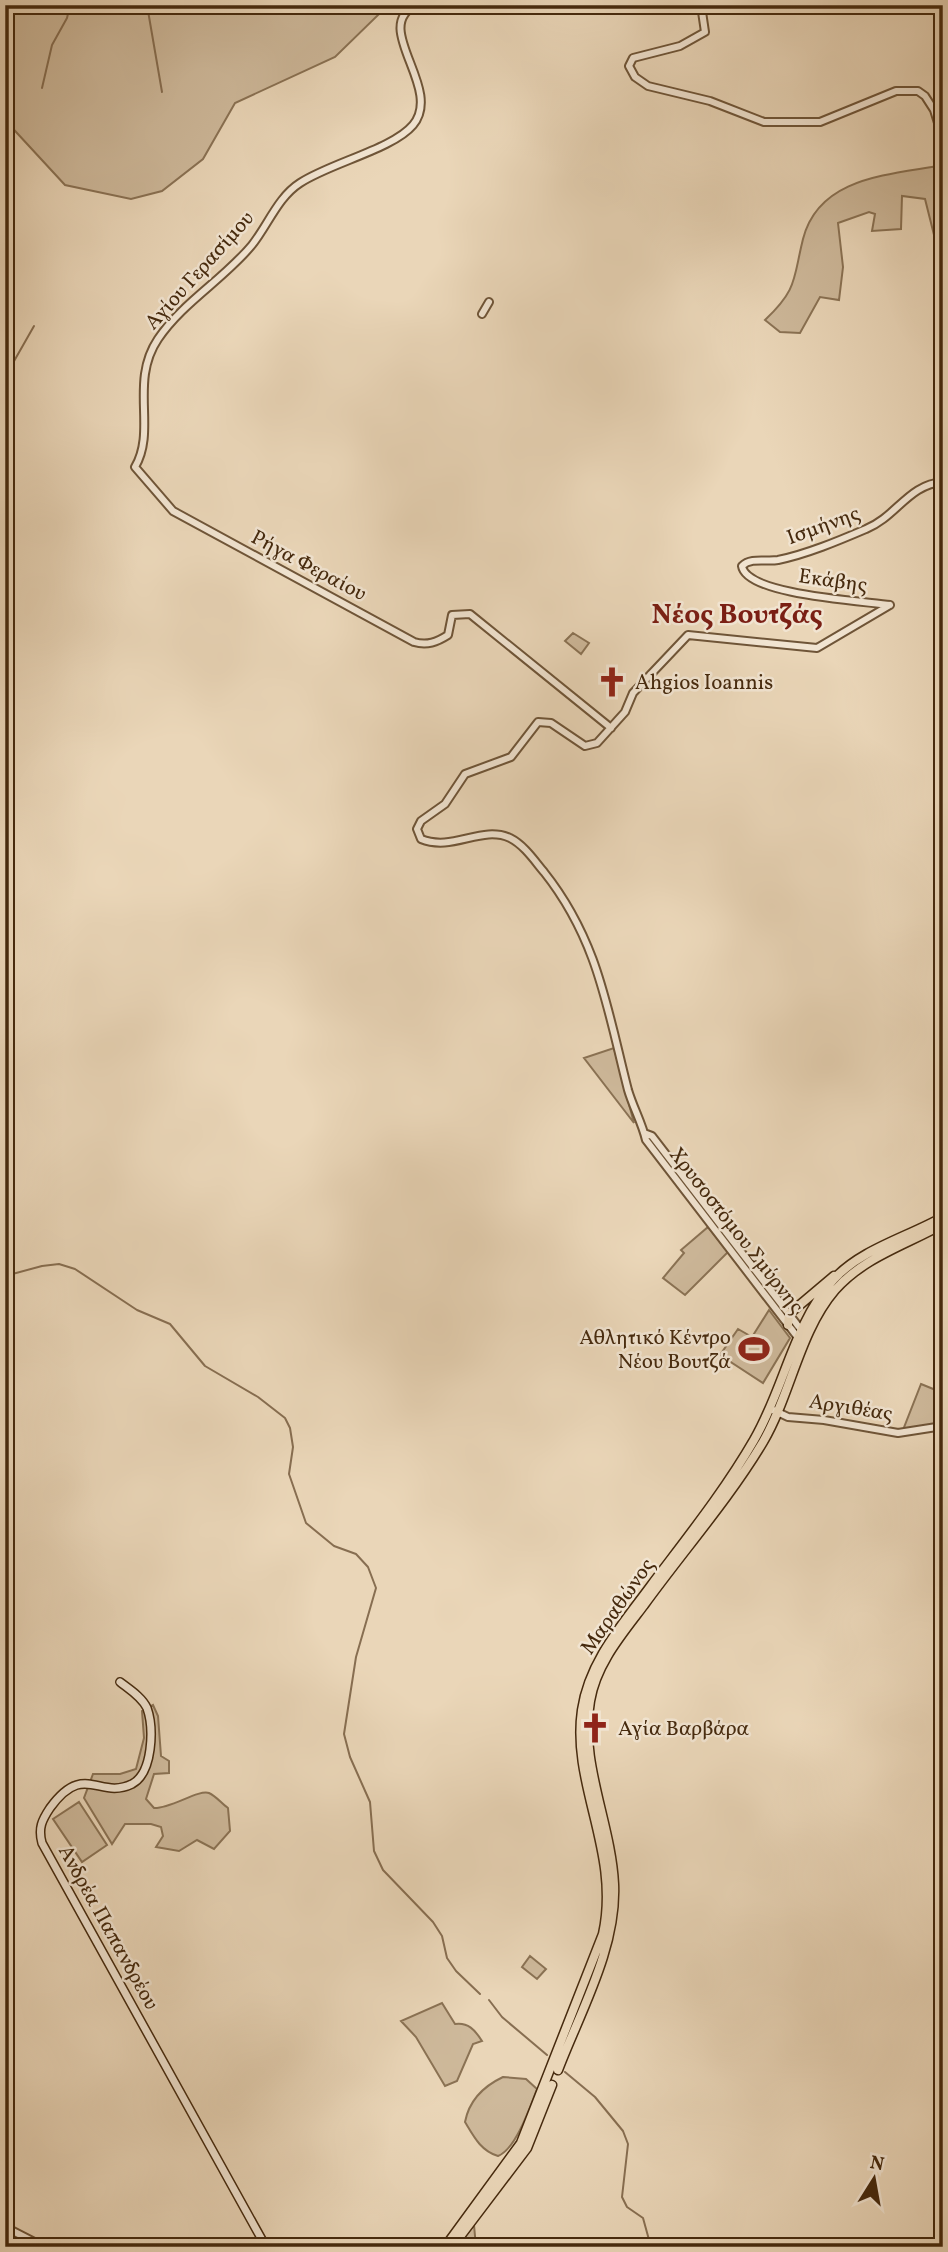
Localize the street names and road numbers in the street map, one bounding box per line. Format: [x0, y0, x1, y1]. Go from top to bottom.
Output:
street label: Αγίου Γερασίμου [139, 205, 261, 337]
street label: Ισμήνης [783, 500, 864, 553]
street label: Ρήγα Φεραίου [245, 524, 371, 609]
street label: Εκάβης [797, 562, 869, 601]
street label: Χρυσοστόμου Σμύρνης [662, 1142, 810, 1320]
street label: Αργιθέας [807, 1388, 895, 1429]
street label: Μαραθώνος [574, 1553, 662, 1661]
street label: Ανδρέα Παπανδρέου [50, 1840, 165, 2015]

